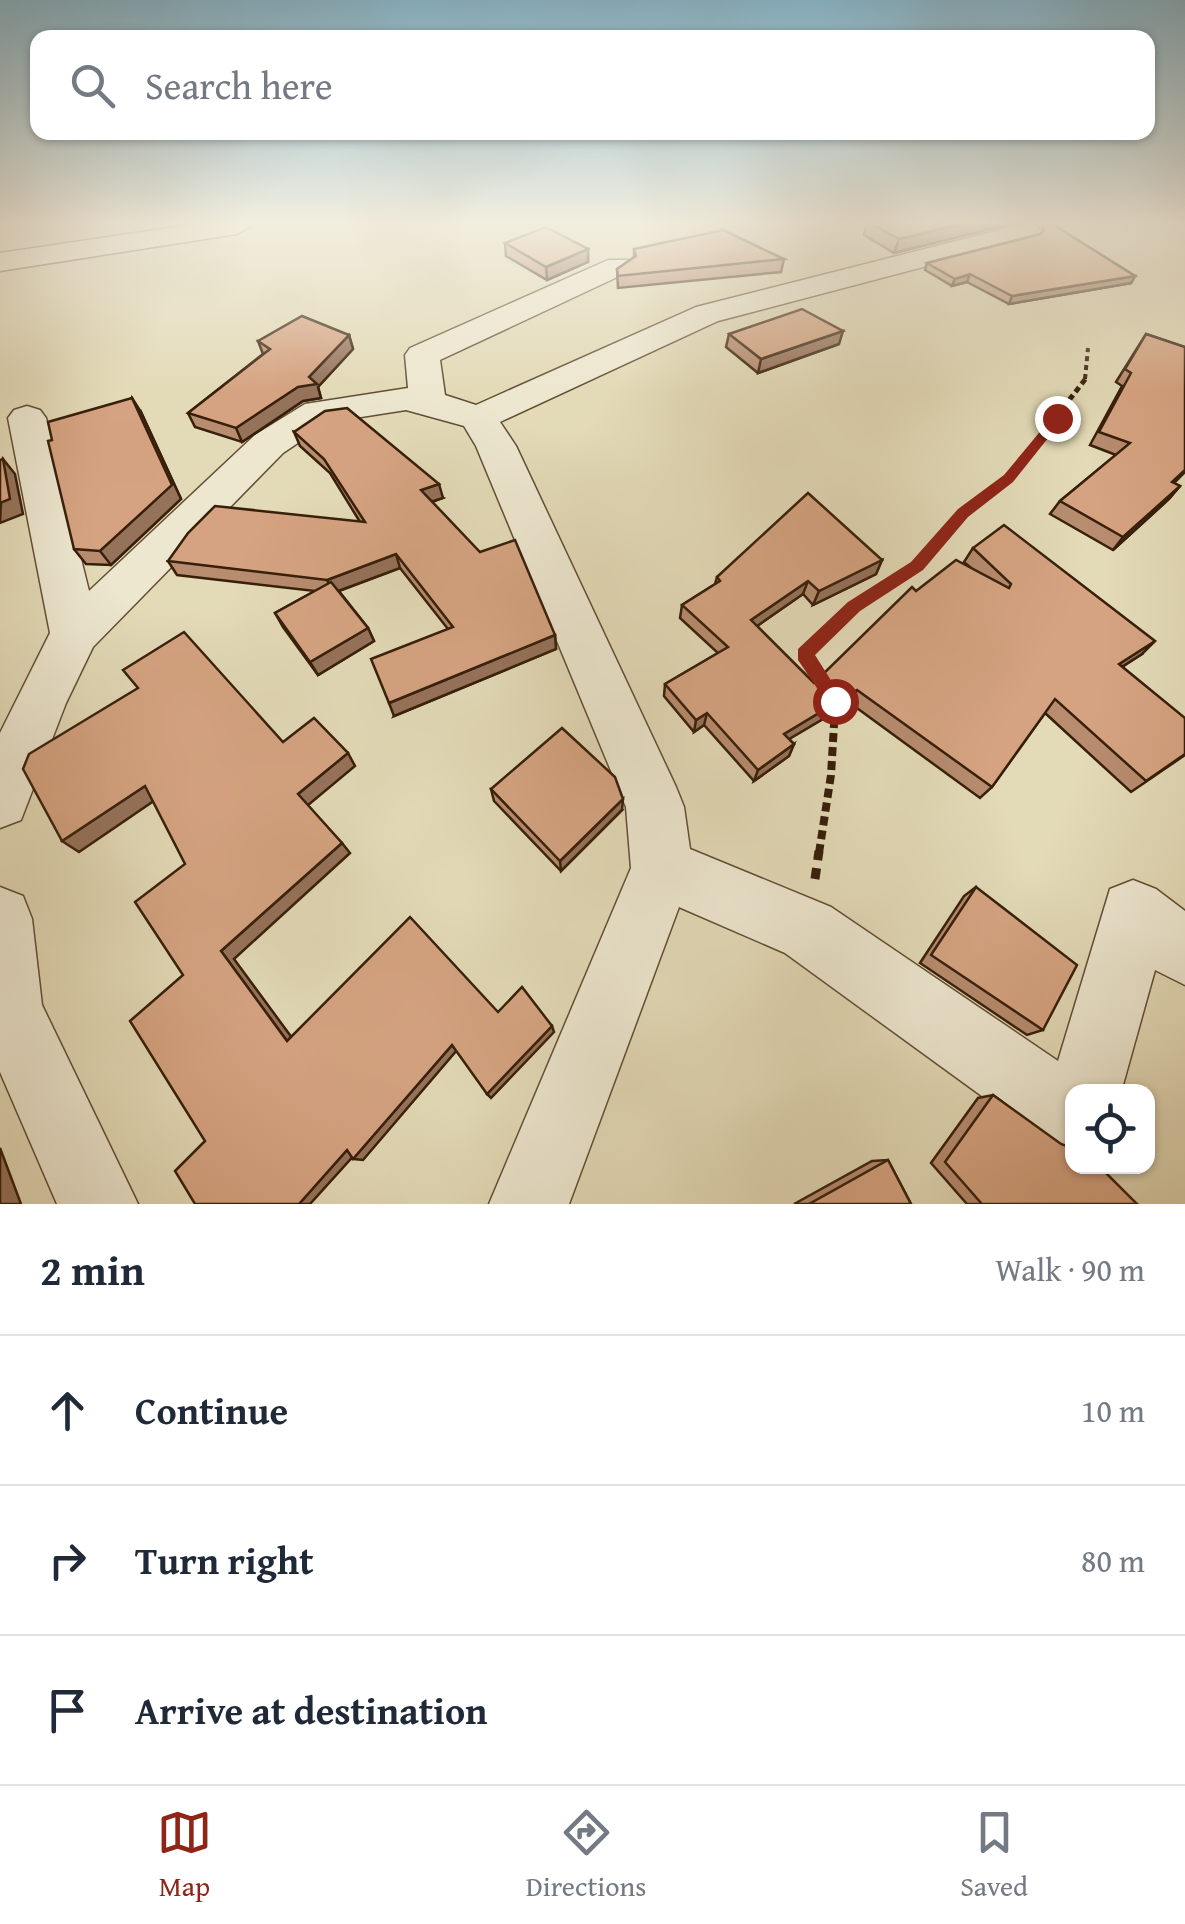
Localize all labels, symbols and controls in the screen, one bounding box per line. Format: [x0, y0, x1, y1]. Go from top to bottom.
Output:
search box [30, 30, 1155, 140]
text: Search here [145, 57, 333, 113]
icon: search [65, 58, 120, 113]
route end [1035, 396, 1081, 442]
route start [813, 679, 859, 725]
map controls [1065, 1084, 1155, 1174]
button: locate [1065, 1084, 1155, 1174]
text: 2 min [40, 1239, 145, 1300]
text: Walk · 90 m [995, 1246, 1145, 1293]
text: Continue [135, 1382, 288, 1438]
icon: ahead [40, 1383, 95, 1438]
text: 10 m [1081, 1387, 1145, 1434]
text: Turn right [135, 1532, 314, 1588]
icon: right [40, 1533, 95, 1588]
text: 80 m [1081, 1537, 1145, 1584]
text: Arrive at destination [135, 1682, 488, 1738]
icon: arrive [40, 1683, 95, 1738]
tab: Map [157, 1805, 212, 1906]
tab: Directions [526, 1805, 646, 1906]
tab: Saved [960, 1805, 1028, 1906]

